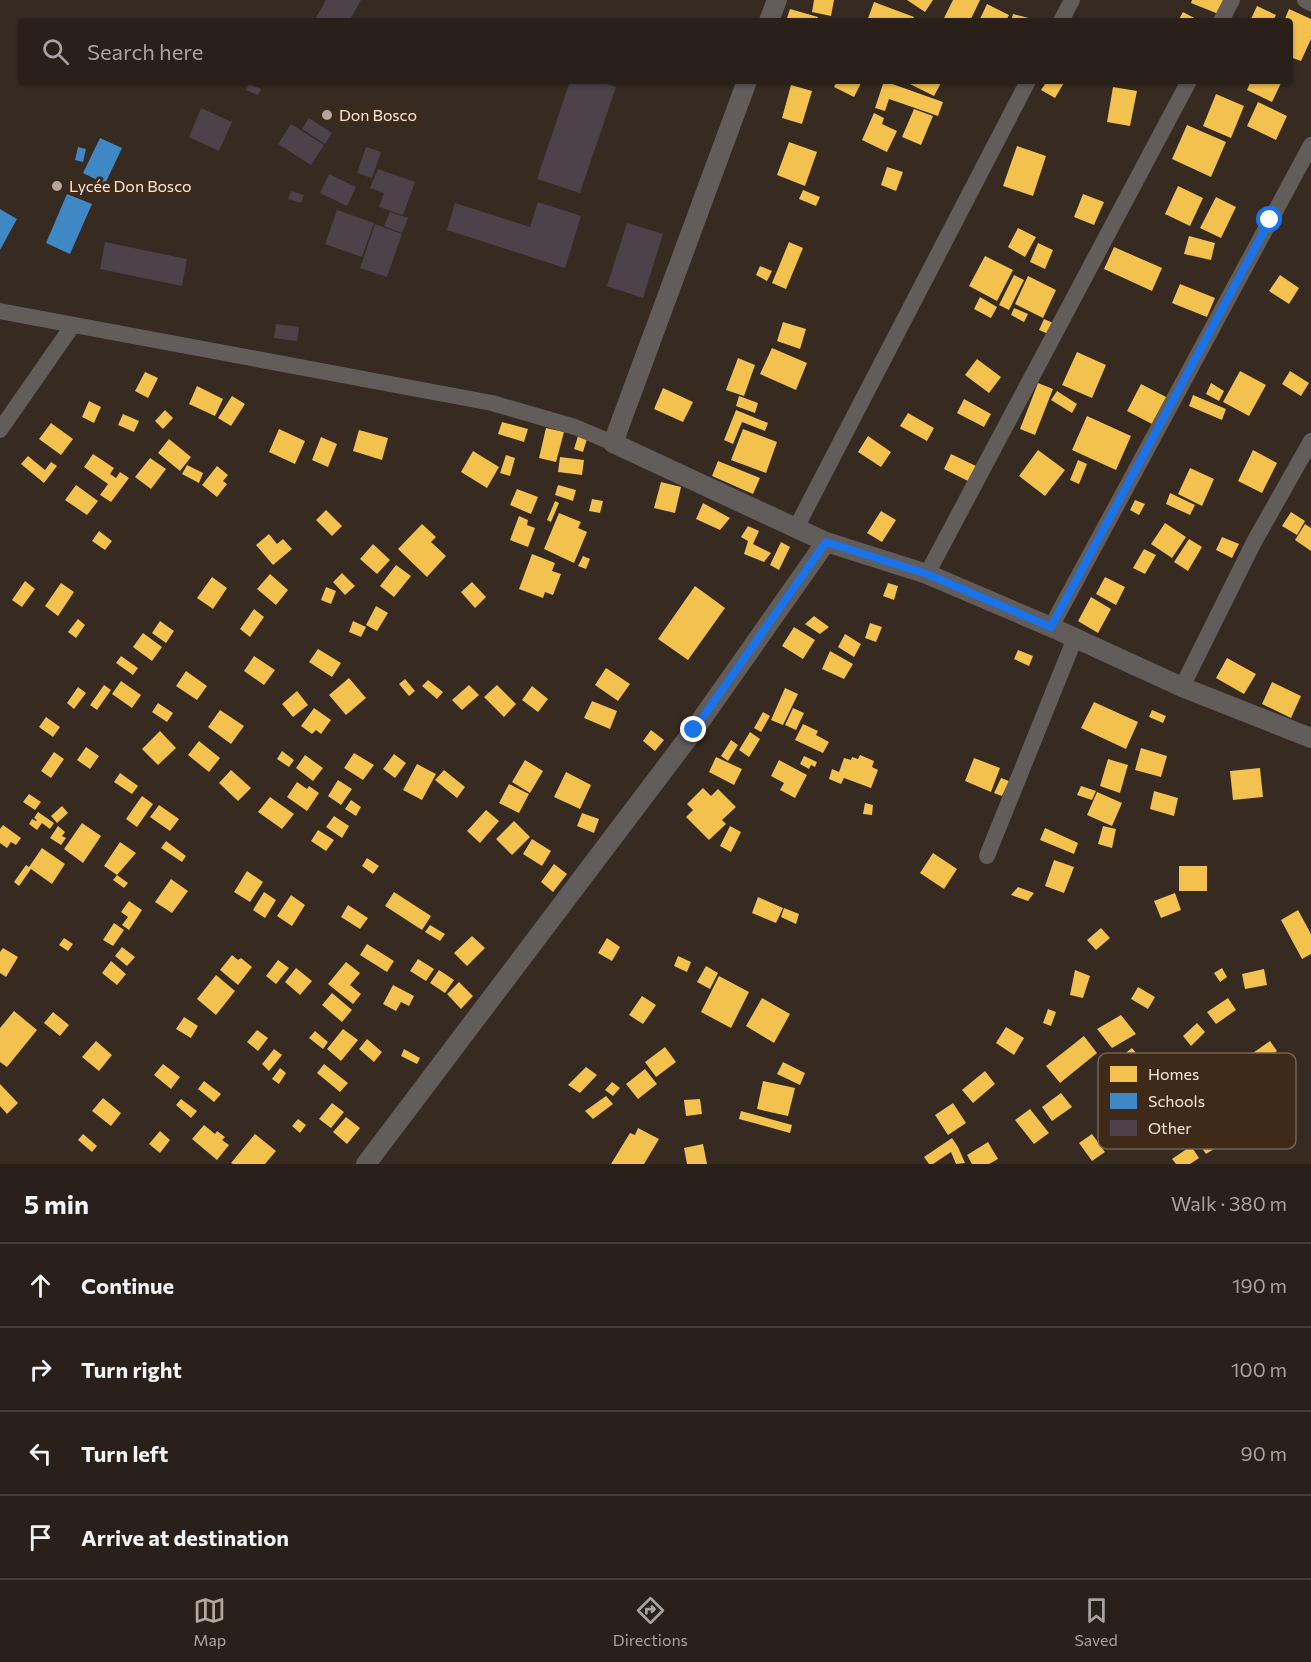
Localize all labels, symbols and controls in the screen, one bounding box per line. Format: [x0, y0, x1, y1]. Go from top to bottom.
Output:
search box [18, 18, 1293, 84]
icon: search [39, 35, 72, 68]
text: Search here [87, 38, 203, 65]
place label: Don Bosco [339, 105, 417, 124]
marker: Don Bosco [320, 108, 334, 122]
place label: Lycée Don Bosco [69, 176, 192, 195]
marker: Lycée Don Bosco [50, 179, 64, 193]
route start [1256, 206, 1282, 232]
route end [680, 716, 706, 742]
legend [1098, 1053, 1296, 1149]
text: Homes [1148, 1064, 1199, 1083]
text: Schools [1148, 1091, 1205, 1110]
text: Other [1148, 1118, 1192, 1137]
text: 5 min [24, 1188, 89, 1219]
text: Walk · 380 m [1171, 1191, 1287, 1215]
icon: ahead [24, 1269, 57, 1302]
text: Continue [81, 1272, 174, 1299]
text: 190 m [1232, 1273, 1287, 1297]
icon: right [24, 1353, 57, 1386]
text: Turn right [81, 1356, 182, 1383]
text: 100 m [1231, 1357, 1287, 1381]
icon: left [24, 1437, 57, 1470]
text: Turn left [81, 1440, 168, 1467]
text: 90 m [1241, 1441, 1287, 1465]
icon: arrive [24, 1521, 57, 1554]
text: Arrive at destination [81, 1524, 289, 1551]
tab: Map [193, 1594, 226, 1649]
tab: Directions [613, 1594, 688, 1649]
tab: Saved [1074, 1594, 1118, 1649]

